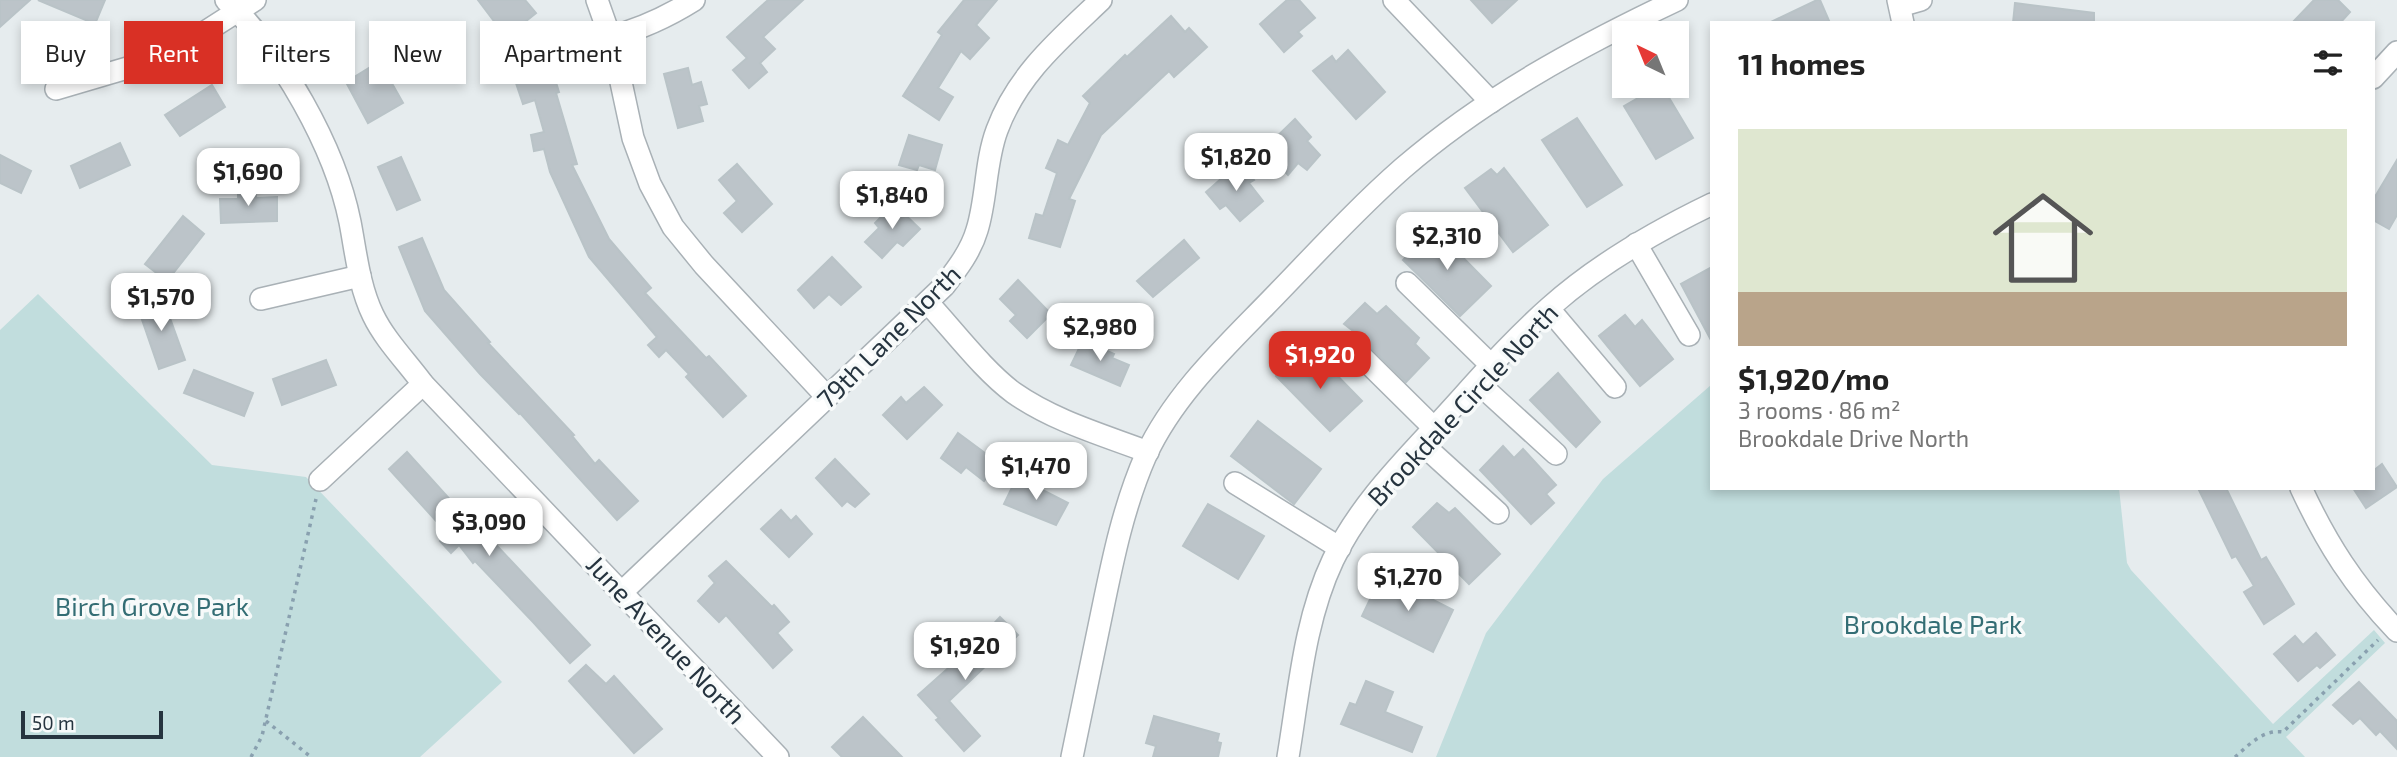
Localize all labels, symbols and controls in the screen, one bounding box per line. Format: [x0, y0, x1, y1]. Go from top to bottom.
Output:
chip: Buy [21, 21, 110, 84]
chip: Rent [124, 21, 223, 84]
chip: Filters [237, 21, 355, 84]
chip: New [369, 21, 466, 84]
chip: Apartment [480, 21, 646, 84]
north arrow [1612, 21, 1689, 98]
map controls [1612, 21, 1689, 98]
icon: filters [2309, 44, 2347, 82]
text: 11 homes [1738, 45, 1865, 81]
pin: $1,820 [1179, 134, 1293, 193]
text: $1,820 [1200, 142, 1272, 170]
pin: $1,690 [191, 148, 305, 208]
text: $1,690 [213, 157, 283, 185]
pin: $1,840 [835, 172, 949, 231]
icon: home [1980, 175, 2106, 301]
text: $1,840 [856, 180, 928, 208]
pin: $2,310 [1390, 212, 1504, 272]
text: $2,310 [1412, 221, 1482, 249]
street label: 79th Lane North [810, 258, 966, 414]
pin: $1,570 [104, 274, 218, 333]
text: $1,570 [127, 282, 195, 310]
street label: Brookdale Circle North [1360, 296, 1564, 512]
pin: $2,980 [1043, 304, 1157, 363]
text: $2,980 [1063, 312, 1137, 340]
pin: $1,920 [1263, 332, 1377, 391]
text: $1,920 [1285, 340, 1355, 368]
text: $1,920/mo [1738, 360, 1889, 396]
text: 3 rooms · 86 m² [1738, 396, 1900, 424]
text: Brookdale Drive North [1738, 424, 1969, 452]
pin: $1,470 [979, 442, 1093, 502]
text: $1,470 [1001, 451, 1071, 479]
pin: $3,090 [432, 498, 546, 558]
text: $3,090 [452, 507, 526, 535]
street label: June Avenue North [581, 548, 753, 730]
pin: $1,270 [1351, 554, 1465, 613]
text: $1,270 [1374, 562, 1442, 590]
park label: Birch Grove Park [55, 590, 249, 621]
park label: Brookdale Park [1844, 608, 2022, 639]
pin: $1,920 [908, 622, 1022, 682]
text: $1,920 [930, 631, 1000, 659]
scale bar [21, 708, 163, 740]
text: 50 m [32, 711, 75, 734]

